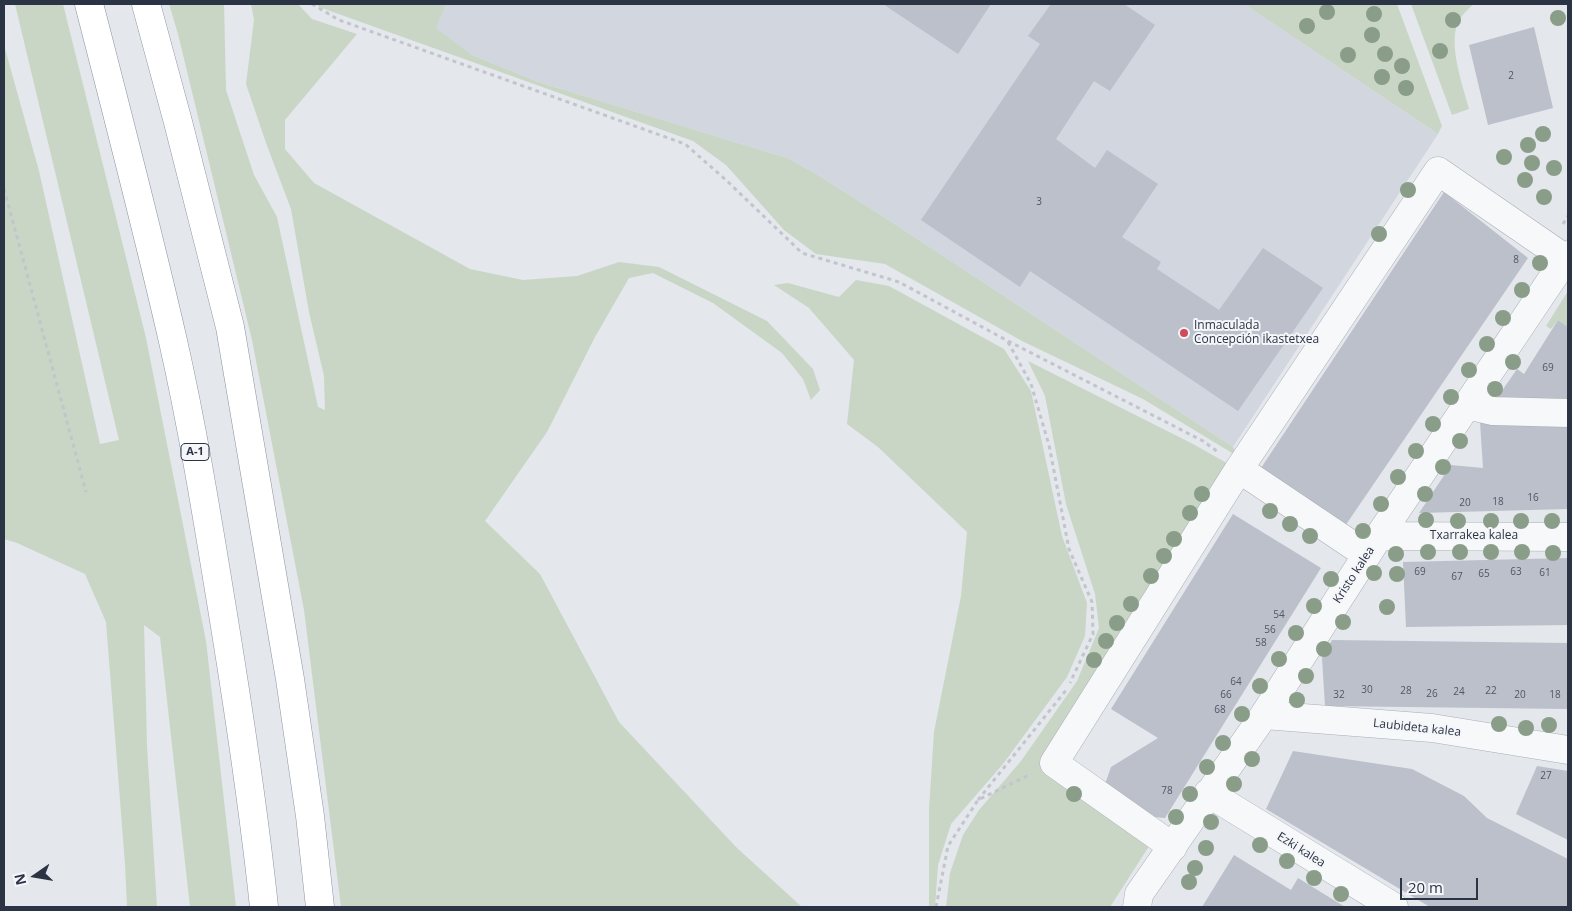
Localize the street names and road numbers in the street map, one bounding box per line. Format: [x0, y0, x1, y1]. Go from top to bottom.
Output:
road number: A-1 [181, 444, 209, 461]
street label: Txarrakea kalea [1430, 529, 1518, 543]
street label: Kristo kalea [1330, 544, 1378, 606]
street label: Laubideta kalea [1372, 716, 1462, 740]
street label: Ezki kalea [1274, 830, 1328, 870]

